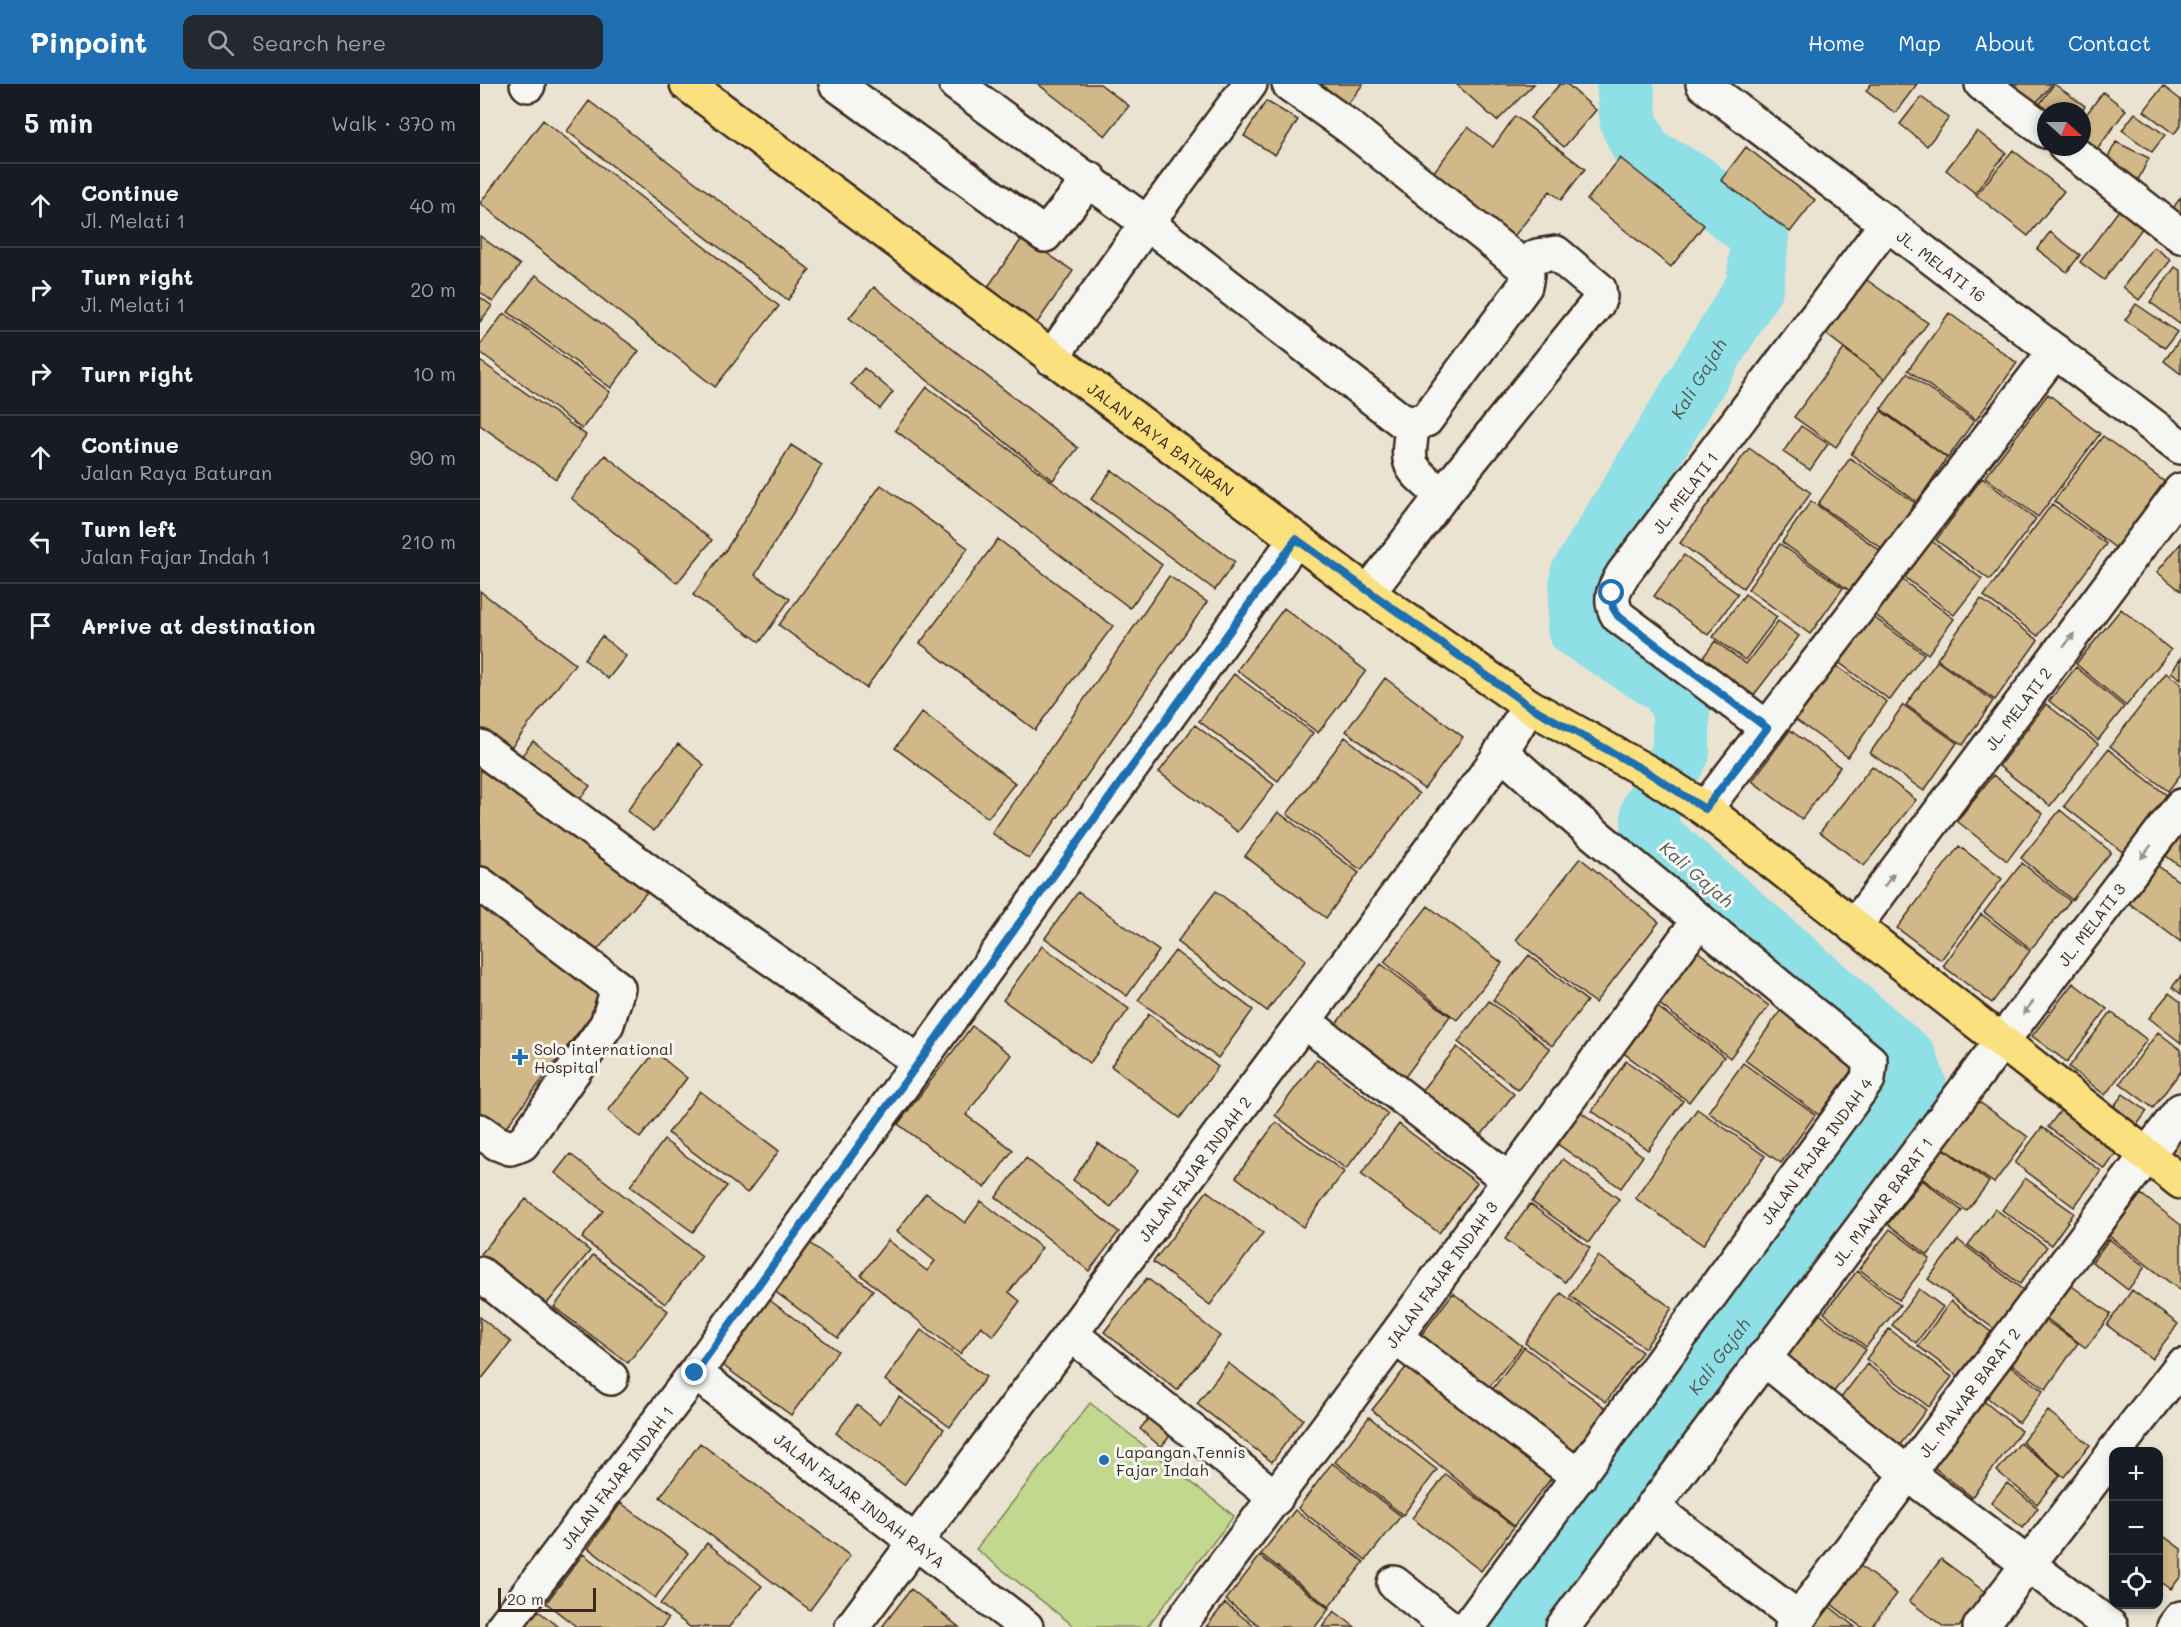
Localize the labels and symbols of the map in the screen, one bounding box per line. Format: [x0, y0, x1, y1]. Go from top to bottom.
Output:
north arrow [2037, 102, 2091, 156]
street label: JL. MELATI 16 [1893, 225, 1991, 306]
water label: Kali Gajah [1665, 334, 1732, 423]
street label: JALAN RAYA BATURAN [1084, 377, 1239, 500]
street label: JL. MELATI 1 [1647, 447, 1722, 537]
route start [1598, 579, 1624, 605]
one-way arrow [2062, 632, 2075, 648]
street label: JL. MELATI 2 [1980, 663, 2055, 754]
water label: Kali Gajah [1655, 835, 1739, 913]
one-way arrow [2140, 845, 2152, 860]
one-way arrow [1883, 872, 1895, 888]
street label: JL. MELATI 3 [2053, 878, 2129, 970]
one-way arrow [2022, 1000, 2034, 1015]
place label: Solo international Hospital [534, 1038, 673, 1077]
marker: Solo international Hospital [511, 1048, 529, 1066]
street label: JALAN FAJAR INDAH 4 [1755, 1072, 1877, 1228]
street label: JALAN FAJAR INDAH 2 [1133, 1092, 1255, 1245]
street label: JL. MAWAR BARAT 1 [1827, 1133, 1937, 1269]
street label: JALAN FAJAR INDAH 3 [1380, 1197, 1501, 1352]
water label: Kali Gajah [1682, 1313, 1755, 1399]
street label: JL. MAWAR BARAT 2 [1913, 1323, 2024, 1461]
route end [681, 1359, 707, 1385]
street label: JALAN FAJAR INDAH 1 [555, 1401, 677, 1553]
street label: JALAN FAJAR INDAH RAYA [770, 1427, 950, 1572]
place label: Lapangan Tennis Fajar Indah [1116, 1441, 1246, 1480]
marker: Lapangan Tennis Fajar Indah [1097, 1453, 1111, 1467]
scale bar [498, 1585, 596, 1612]

